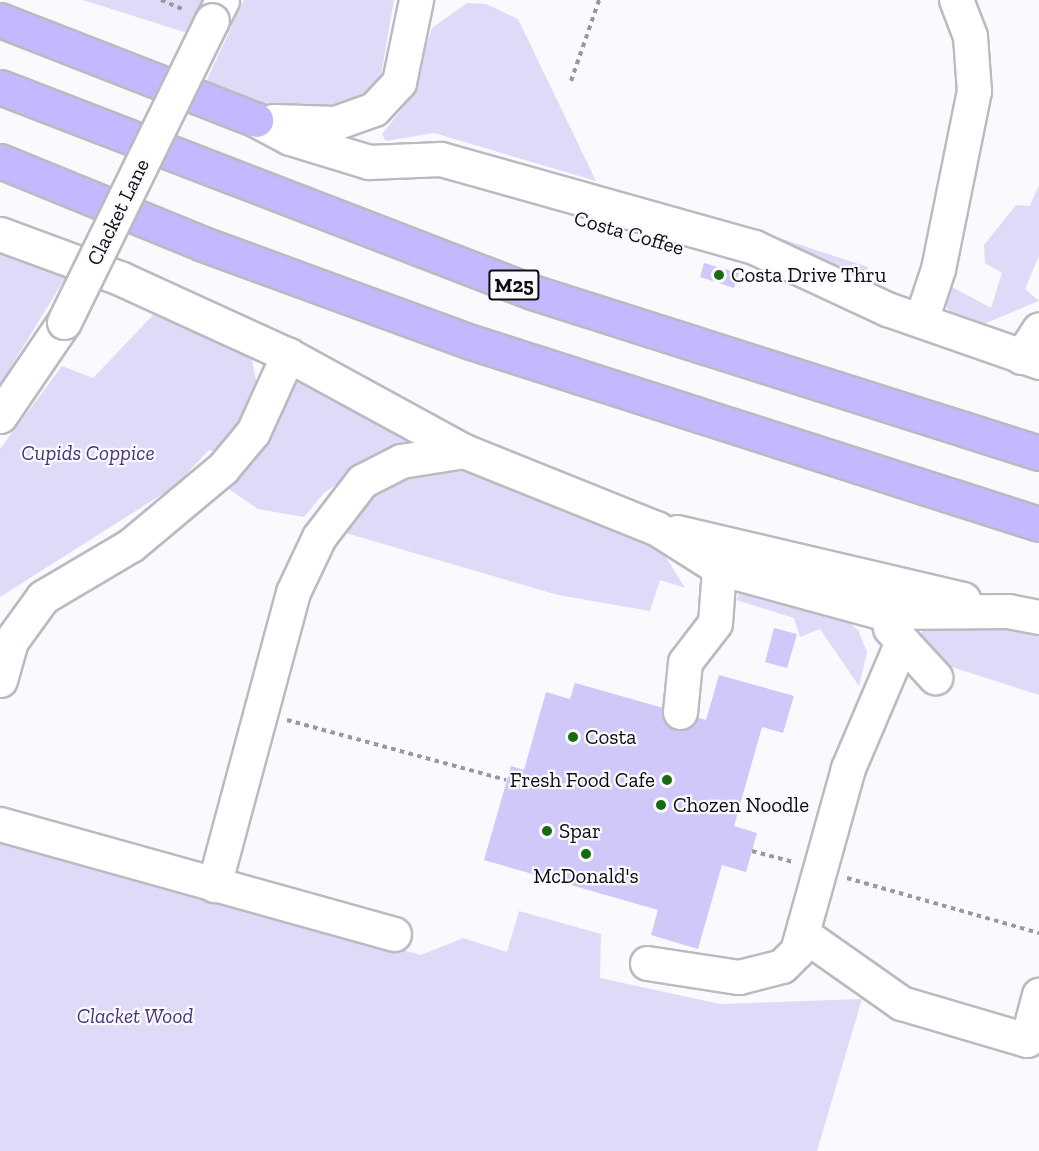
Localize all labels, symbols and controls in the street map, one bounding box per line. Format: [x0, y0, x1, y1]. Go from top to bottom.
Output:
street label: Clacket Lane [81, 155, 155, 269]
street label: Costa Coffee [571, 205, 687, 261]
place label: Costa Drive Thru [731, 262, 887, 288]
road number: M25 [487, 268, 541, 302]
marker: Costa Drive Thru [712, 268, 726, 282]
park label: Cupids Coppice [21, 440, 155, 466]
place label: Costa [585, 724, 636, 750]
marker: Costa [566, 730, 580, 744]
place label: Fresh Food Cafe [510, 767, 655, 793]
marker: Fresh Food Cafe [660, 773, 674, 787]
place label: Chozen Noodle [673, 792, 809, 818]
marker: Chozen Noodle [654, 798, 668, 812]
place label: Spar [559, 818, 601, 844]
marker: Spar [540, 824, 554, 838]
marker: McDonald's [579, 847, 593, 861]
place label: McDonald's [533, 863, 639, 889]
park label: Clacket Wood [76, 1003, 194, 1029]

